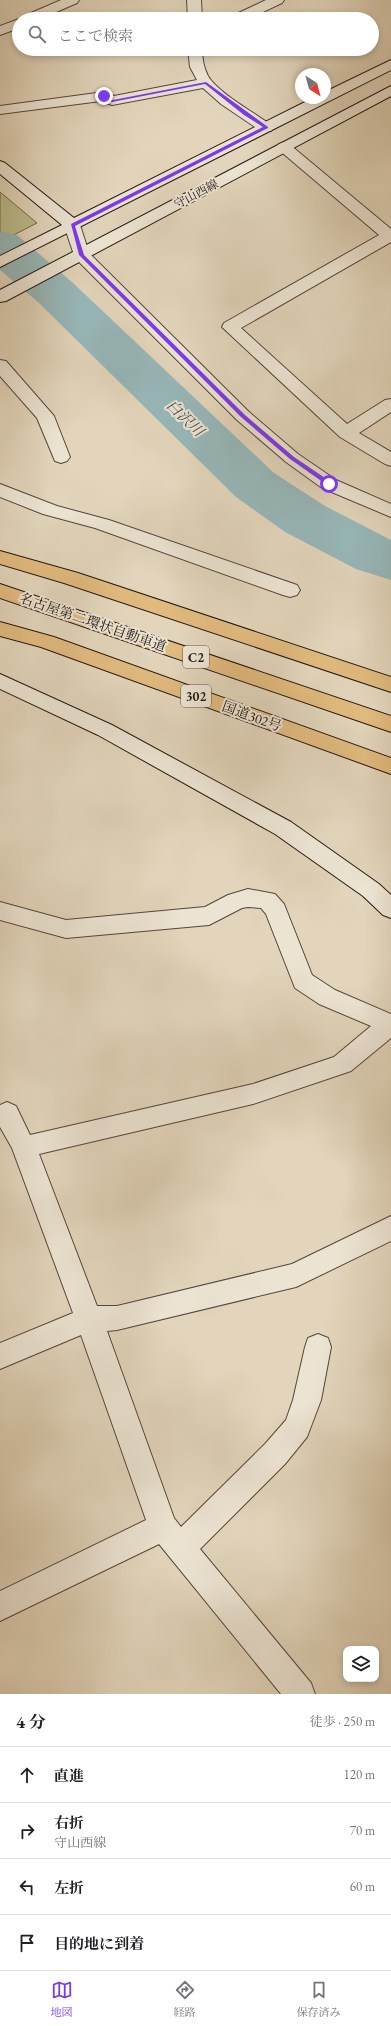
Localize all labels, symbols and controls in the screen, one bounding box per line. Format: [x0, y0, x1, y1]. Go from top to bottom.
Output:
search box [12, 12, 379, 56]
icon: search [26, 23, 48, 45]
text: ここで検索 [58, 26, 133, 45]
north arrow [295, 68, 331, 104]
route end [95, 87, 113, 105]
street label: 守山西線 [171, 176, 221, 212]
water label: 白沢川 [163, 395, 210, 441]
route start [320, 475, 338, 493]
street label: 名古屋第二環状自動車道 [17, 588, 169, 656]
road number: C2 [183, 646, 209, 668]
road number: 302 [181, 685, 211, 707]
street label: 国道302号 [220, 697, 284, 735]
map controls [343, 1646, 379, 1682]
button: layers [343, 1646, 379, 1682]
text: 4 分 [16, 1711, 46, 1733]
text: 徒歩 · 250 m [310, 1713, 375, 1730]
icon: ahead [16, 1764, 38, 1786]
text: 直進 [54, 1766, 84, 1785]
text: 120 m [344, 1766, 375, 1783]
text: 右折 [54, 1813, 84, 1832]
icon: right [16, 1820, 38, 1842]
text: 70 m [350, 1822, 375, 1839]
text: 守山西線 [54, 1834, 106, 1851]
icon: left [16, 1876, 38, 1898]
text: 左折 [54, 1878, 84, 1897]
text: 60 m [350, 1878, 375, 1895]
icon: arrive [16, 1932, 38, 1954]
text: 目的地に到着 [54, 1934, 144, 1953]
tab: 地図 [51, 1979, 73, 2019]
tab: 経路 [174, 1979, 196, 2019]
tab: 保存済み [297, 1979, 341, 2019]

